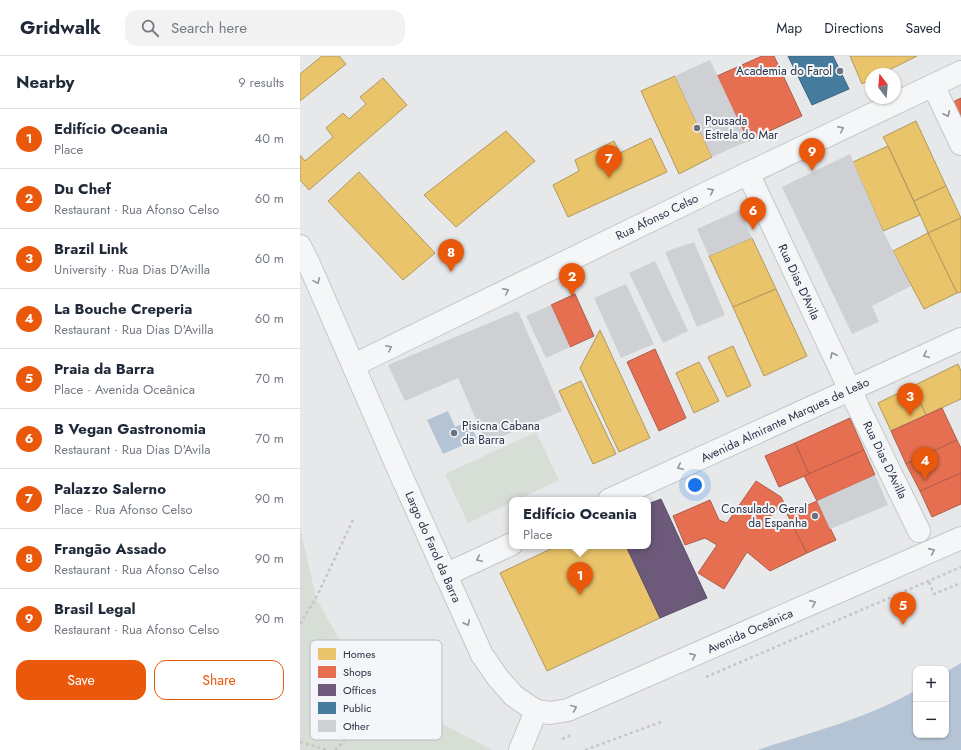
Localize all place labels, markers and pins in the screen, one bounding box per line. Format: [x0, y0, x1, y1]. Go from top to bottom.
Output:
place label: Academia do Farol [736, 62, 832, 80]
marker: Academia do Farol [835, 66, 845, 76]
place label: Pousada Estrela do Mar [705, 112, 779, 144]
marker: Pousada Estrela do Mar [692, 123, 702, 133]
pin: 9 [799, 138, 825, 171]
pin: 7 [596, 145, 622, 178]
pin: 6 [740, 197, 766, 230]
pin: 8 [438, 239, 464, 272]
pin: 2 [559, 263, 585, 296]
pin: 3 [897, 383, 923, 416]
place label: Pisicna Cabana da Barra [462, 417, 540, 449]
marker: Pisicna Cabana da Barra [449, 428, 459, 438]
pin: 4 [912, 447, 938, 480]
place label: Consulado Geral da Espanha [721, 500, 807, 532]
marker: Consulado Geral da Espanha [810, 511, 820, 521]
pin: 1 [567, 562, 593, 595]
pin: 5 [890, 592, 916, 625]

